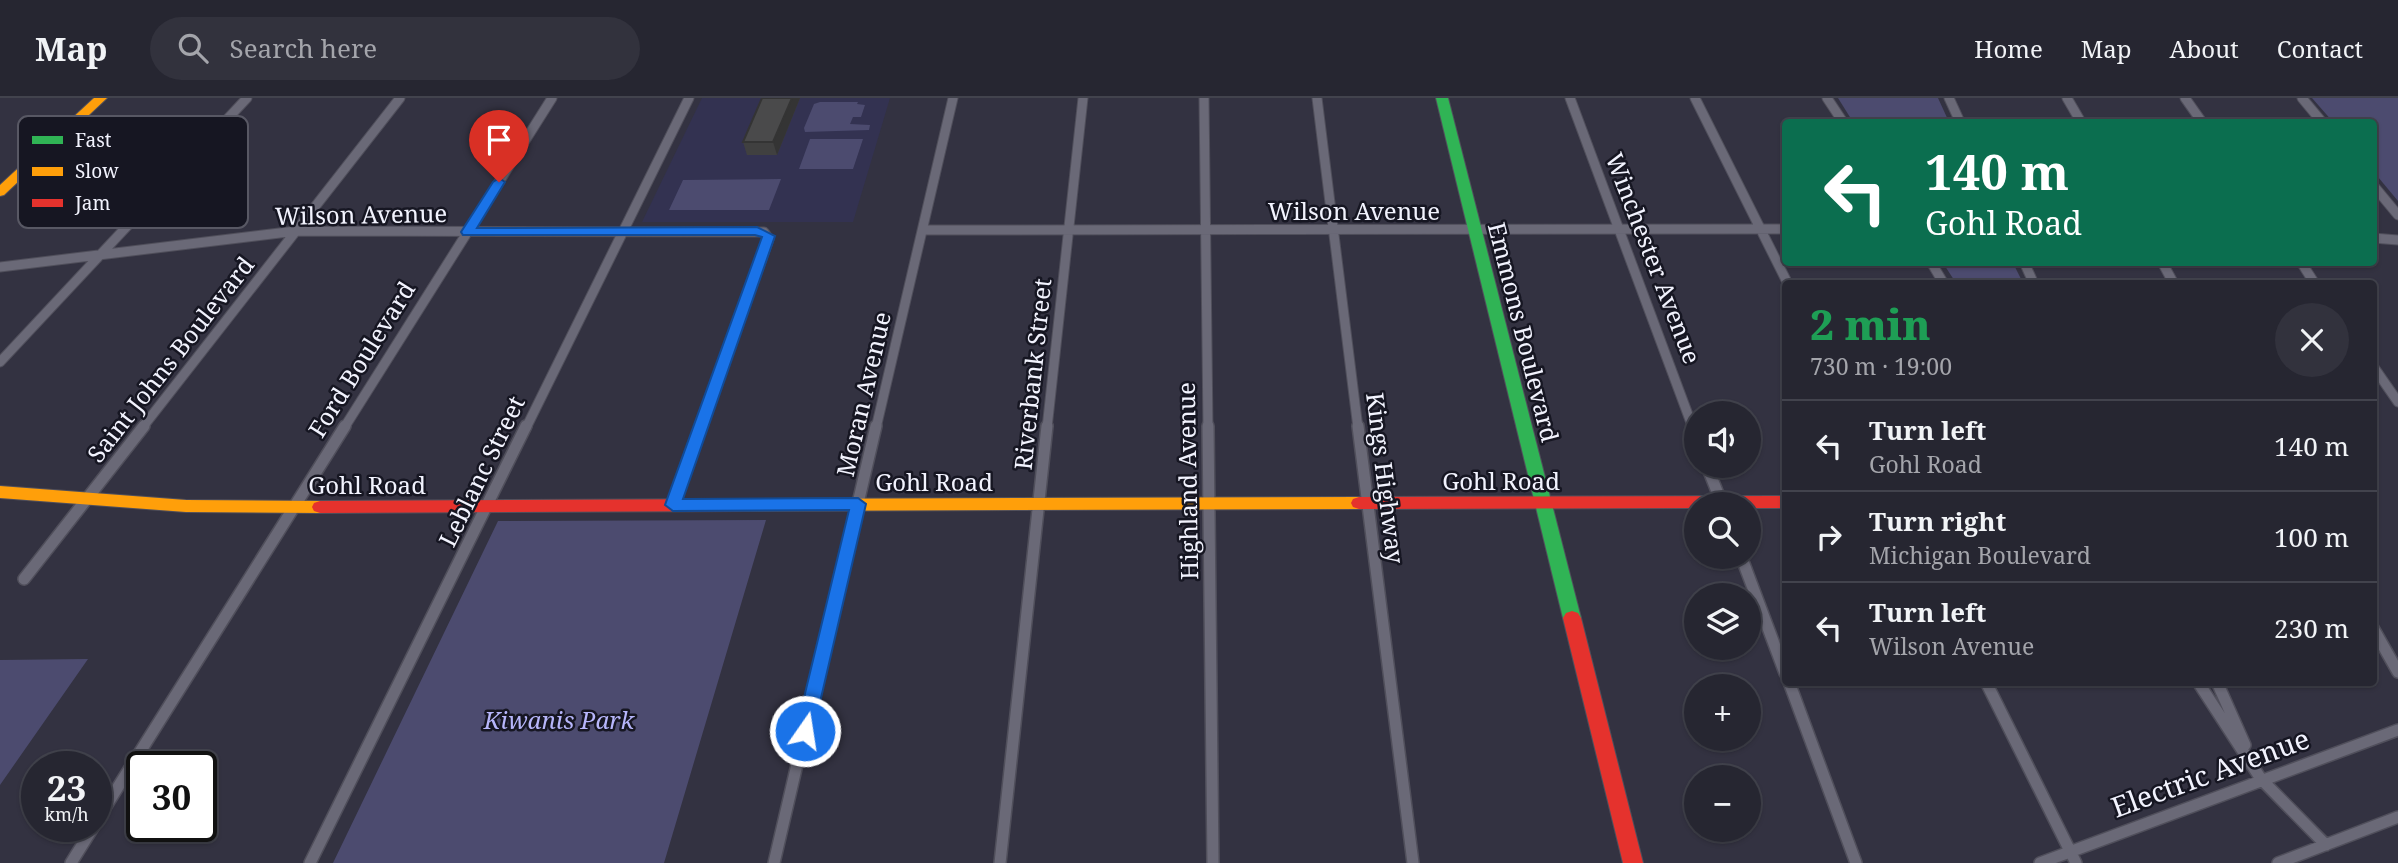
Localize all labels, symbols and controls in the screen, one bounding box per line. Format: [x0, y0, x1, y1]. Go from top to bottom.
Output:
search box [150, 17, 640, 80]
text: Map [35, 26, 108, 71]
icon: search [174, 29, 212, 67]
text: Search here [230, 30, 377, 66]
text: Home [1974, 32, 2043, 65]
text: Map [2081, 32, 2132, 65]
text: About [2170, 32, 2239, 65]
text: Contact [2277, 32, 2363, 65]
pin [469, 110, 529, 182]
legend [18, 116, 248, 228]
icon: arrive [480, 121, 518, 159]
text: Fast [75, 127, 112, 153]
text: 140 m [1925, 138, 2069, 204]
icon: left [1810, 147, 1901, 238]
street label: Winchester Avenue [1599, 148, 1709, 368]
text: Slow [75, 158, 119, 184]
text: Jam [74, 190, 110, 216]
street label: Wilson Avenue [1268, 194, 1440, 227]
street label: Wilson Avenue [275, 196, 447, 232]
text: Gohl Road [1925, 201, 2082, 244]
street label: Emmons Boulevard [1481, 219, 1567, 446]
street label: Saint Johns Boulevard [79, 249, 261, 469]
street label: Ford Boulevard [300, 275, 422, 443]
street label: Riverbank Street [1006, 277, 1058, 471]
text: 2 min [1810, 295, 1931, 352]
button: close [2275, 303, 2349, 377]
street label: Moran Avenue [828, 308, 898, 480]
text: 730 m · 19:00 [1810, 350, 1952, 382]
street label: Highland Avenue [1169, 382, 1205, 580]
street label: Leblanc Street [430, 390, 532, 552]
street label: Kings Highway [1359, 391, 1413, 566]
map controls [1684, 401, 1761, 842]
button: sound [1684, 401, 1761, 478]
text: Turn left [1869, 412, 1986, 448]
icon: left [1810, 427, 1848, 465]
text: 140 m [2274, 428, 2349, 464]
text: Gohl Road [1869, 448, 1982, 480]
street label: Gohl Road [1442, 464, 1560, 497]
street label: Gohl Road [875, 465, 993, 498]
street label: Gohl Road [308, 468, 426, 501]
button: search [1684, 492, 1761, 569]
text: Turn right [1869, 503, 2006, 539]
icon: right [1810, 518, 1848, 556]
text: 100 m [2274, 519, 2349, 555]
text: Michigan Boulevard [1869, 539, 2091, 571]
button: layers [1684, 583, 1761, 660]
text: Turn left [1869, 594, 1986, 630]
icon: left [1810, 609, 1848, 647]
text: 230 m [2274, 610, 2349, 646]
text: Wilson Avenue [1869, 630, 2034, 662]
button: + [1684, 674, 1761, 751]
position arrow [768, 694, 842, 768]
park label: Kiwanis Park [483, 703, 636, 736]
street label: Electric Avenue [2106, 719, 2314, 825]
speed limit sign: 30 [126, 751, 217, 842]
text: 23 [47, 764, 86, 811]
button: − [1684, 765, 1761, 842]
text: km/h [44, 802, 89, 826]

